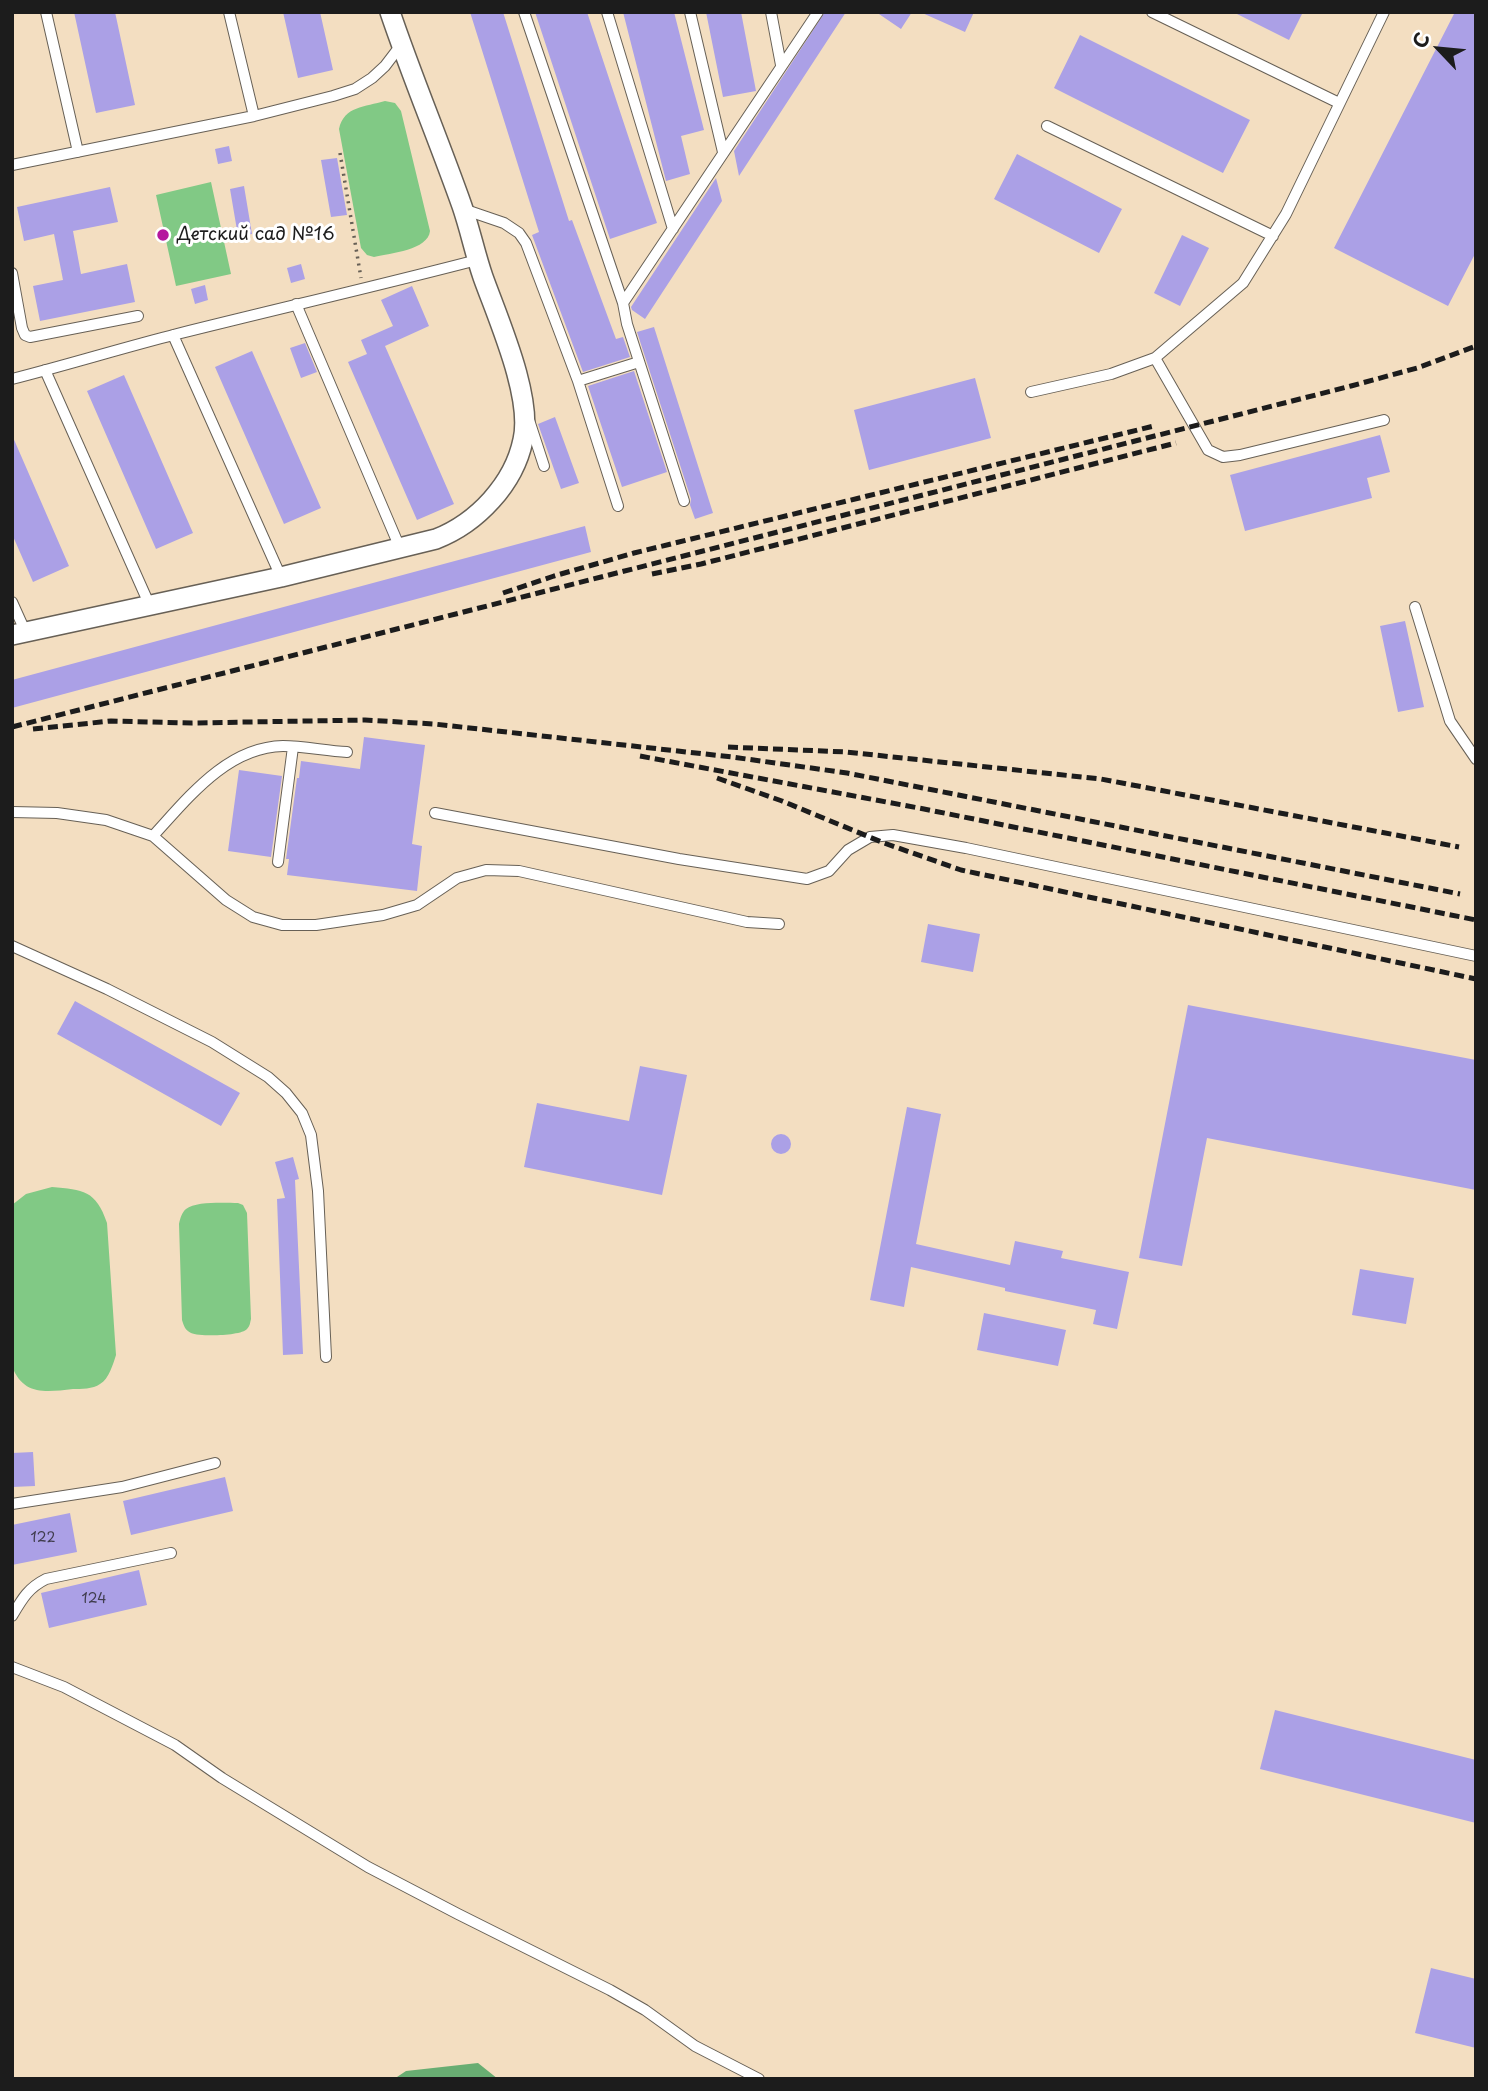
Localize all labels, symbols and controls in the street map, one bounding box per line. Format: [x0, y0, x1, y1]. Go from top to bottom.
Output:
north arrow [1404, 14, 1474, 84]
text: С [1404, 27, 1436, 52]
place label: Детский сад №16 [177, 224, 335, 246]
marker: Детский сад №16 [155, 227, 171, 243]
house number: 122 [30, 1530, 56, 1546]
house number: 124 [81, 1591, 107, 1607]

